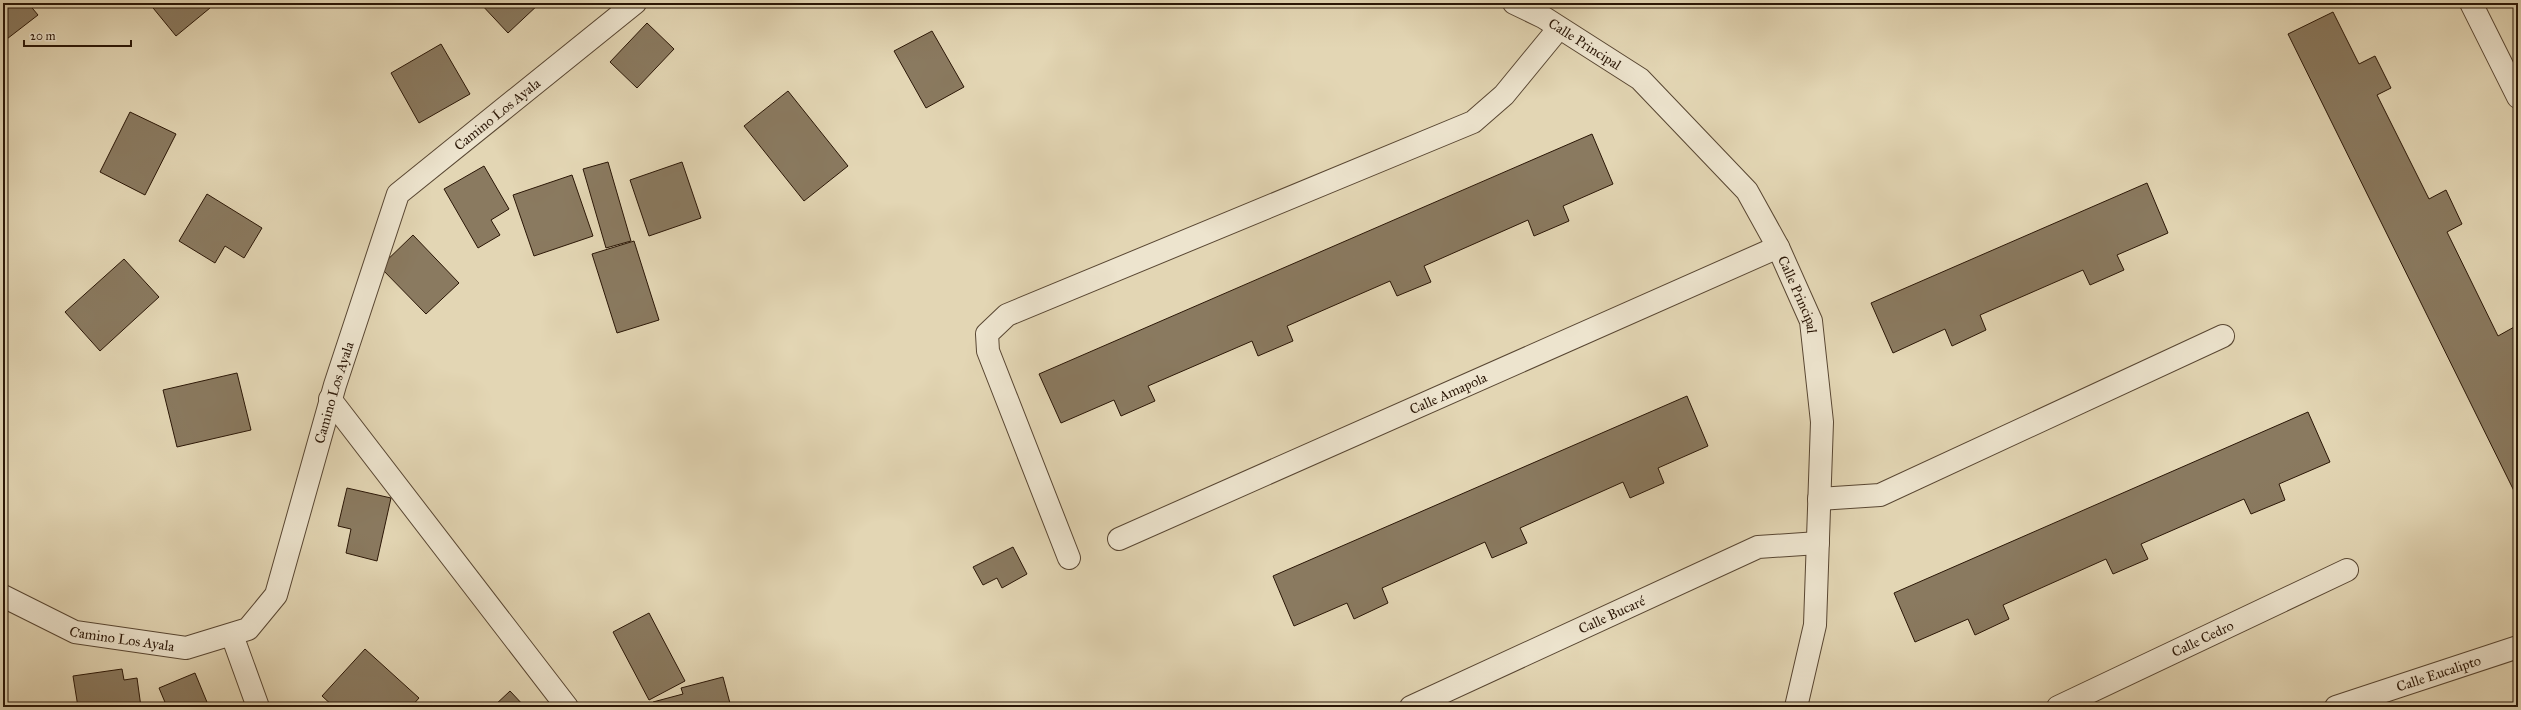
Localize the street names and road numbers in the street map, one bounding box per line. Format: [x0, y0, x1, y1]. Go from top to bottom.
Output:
street label: Calle Principal [1545, 14, 1625, 73]
street label: Camino Los Ayala [451, 74, 544, 154]
street label: Calle Principal [1774, 253, 1821, 334]
street label: Camino Los Ayala [310, 339, 357, 445]
street label: Calle Amapola [1407, 369, 1490, 418]
street label: Calle Bucaré [1576, 592, 1648, 637]
street label: Calle Cedro [2169, 617, 2236, 660]
street label: Camino Los Ayala [66, 622, 176, 655]
street label: Calle Eucalipto [2394, 651, 2483, 695]

